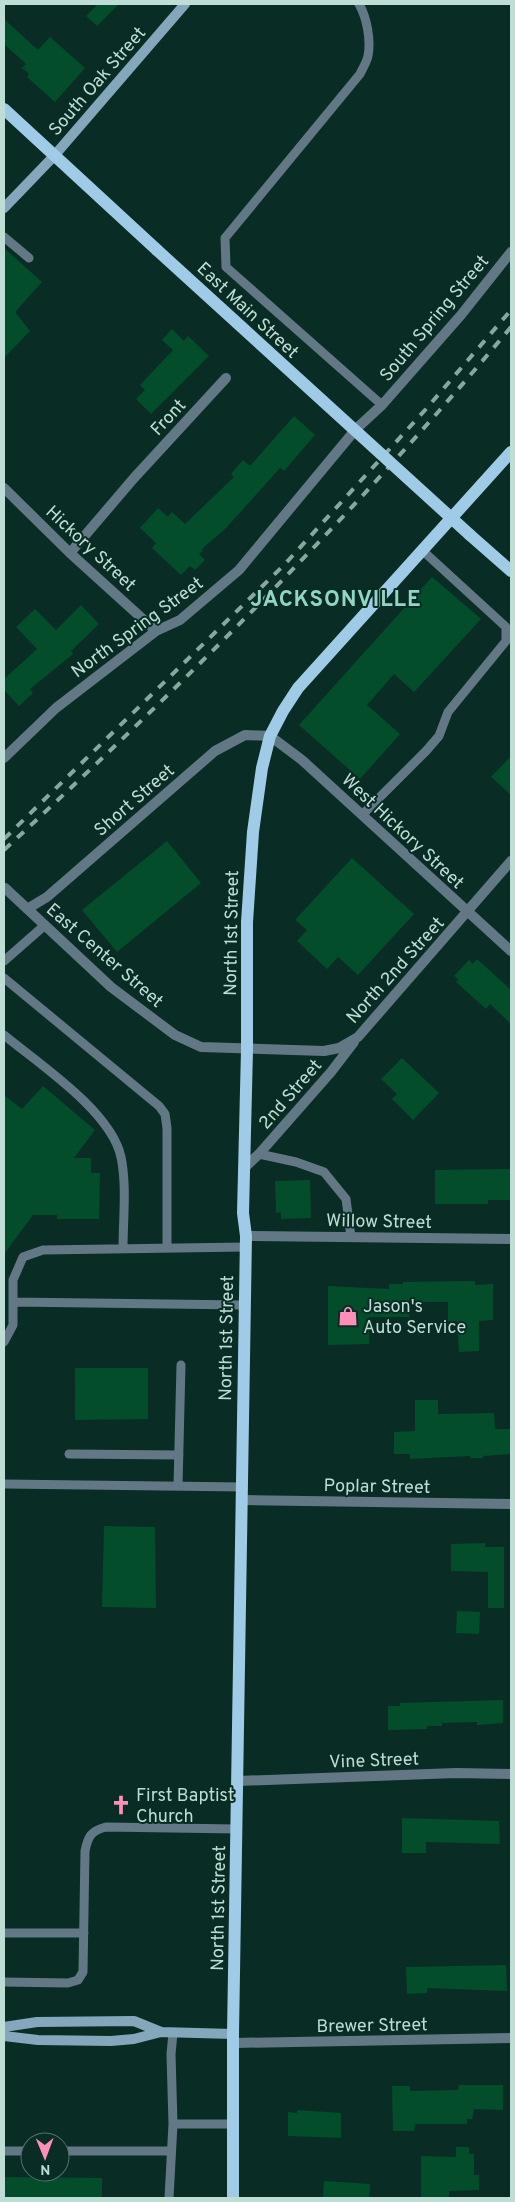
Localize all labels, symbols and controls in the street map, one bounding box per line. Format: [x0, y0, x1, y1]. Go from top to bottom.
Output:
street label: South Oak Street [44, 23, 152, 141]
street label: South Spring Street [376, 251, 495, 387]
street label: East Main Street [191, 258, 303, 364]
street label: Front [146, 395, 192, 441]
street label: Hickory Street [40, 501, 140, 597]
street label: North Spring Street [67, 573, 208, 684]
district label: JACKSONVILLE [250, 587, 422, 614]
street label: Short Street [90, 760, 180, 842]
street label: West Hickory Street [336, 769, 468, 895]
street label: North 1st Street [220, 870, 245, 996]
street label: East Center Street [41, 899, 167, 1013]
street label: North 2nd Street [342, 913, 450, 1029]
street label: 2nd Street [254, 1055, 328, 1135]
street label: Willow Street [326, 1210, 432, 1235]
street label: North 1st Street [215, 1275, 240, 1401]
place label: Jason's Auto Service [363, 1296, 466, 1340]
shop icon: Jason's Auto Service [337, 1305, 359, 1327]
street label: Poplar Street [323, 1475, 431, 1500]
street label: Vine Street [329, 1748, 420, 1775]
place label: First Baptist Church [136, 1785, 235, 1829]
church icon: First Baptist Church [110, 1794, 132, 1816]
street label: North 1st Street [207, 1845, 232, 1971]
street label: Brewer Street [316, 2014, 428, 2039]
north arrow [20, 2132, 70, 2182]
text: N [40, 2160, 50, 2177]

